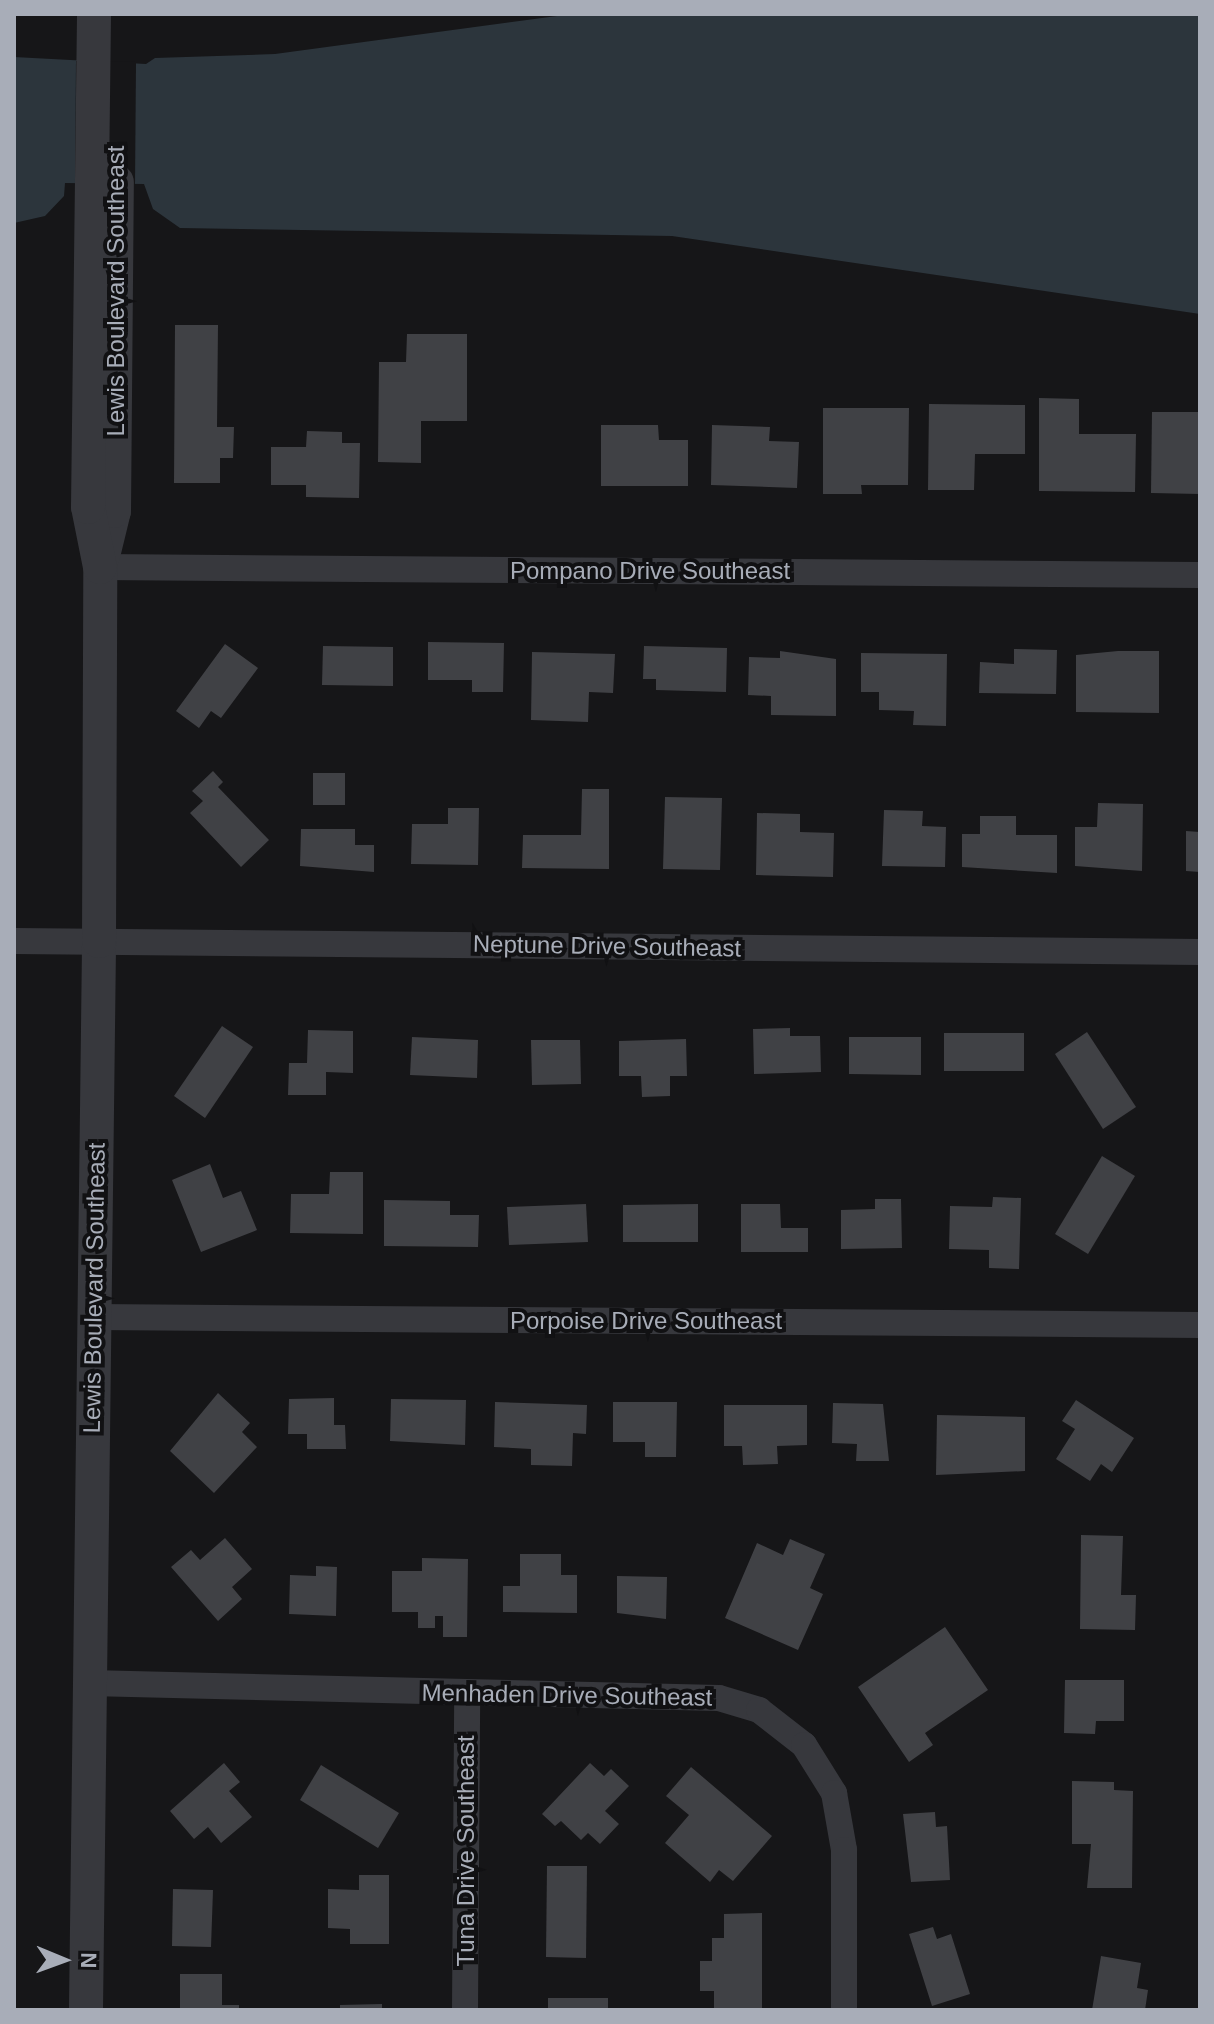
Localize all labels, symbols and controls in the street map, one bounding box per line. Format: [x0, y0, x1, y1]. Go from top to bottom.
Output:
street label: Lewis Boulevard Southeast [102, 146, 130, 436]
street label: Pompano Drive Southeast [510, 557, 790, 585]
street label: Neptune Drive Southeast [473, 929, 741, 963]
street label: Lewis Boulevard Southeast [77, 1142, 111, 1434]
street label: Porpoise Drive Southeast [510, 1307, 782, 1335]
street label: Menhaden Drive Southeast [421, 1678, 713, 1712]
street label: Tuna Drive Southeast [452, 1735, 480, 1967]
north arrow [24, 1920, 104, 2000]
text: N [76, 1952, 101, 1969]

